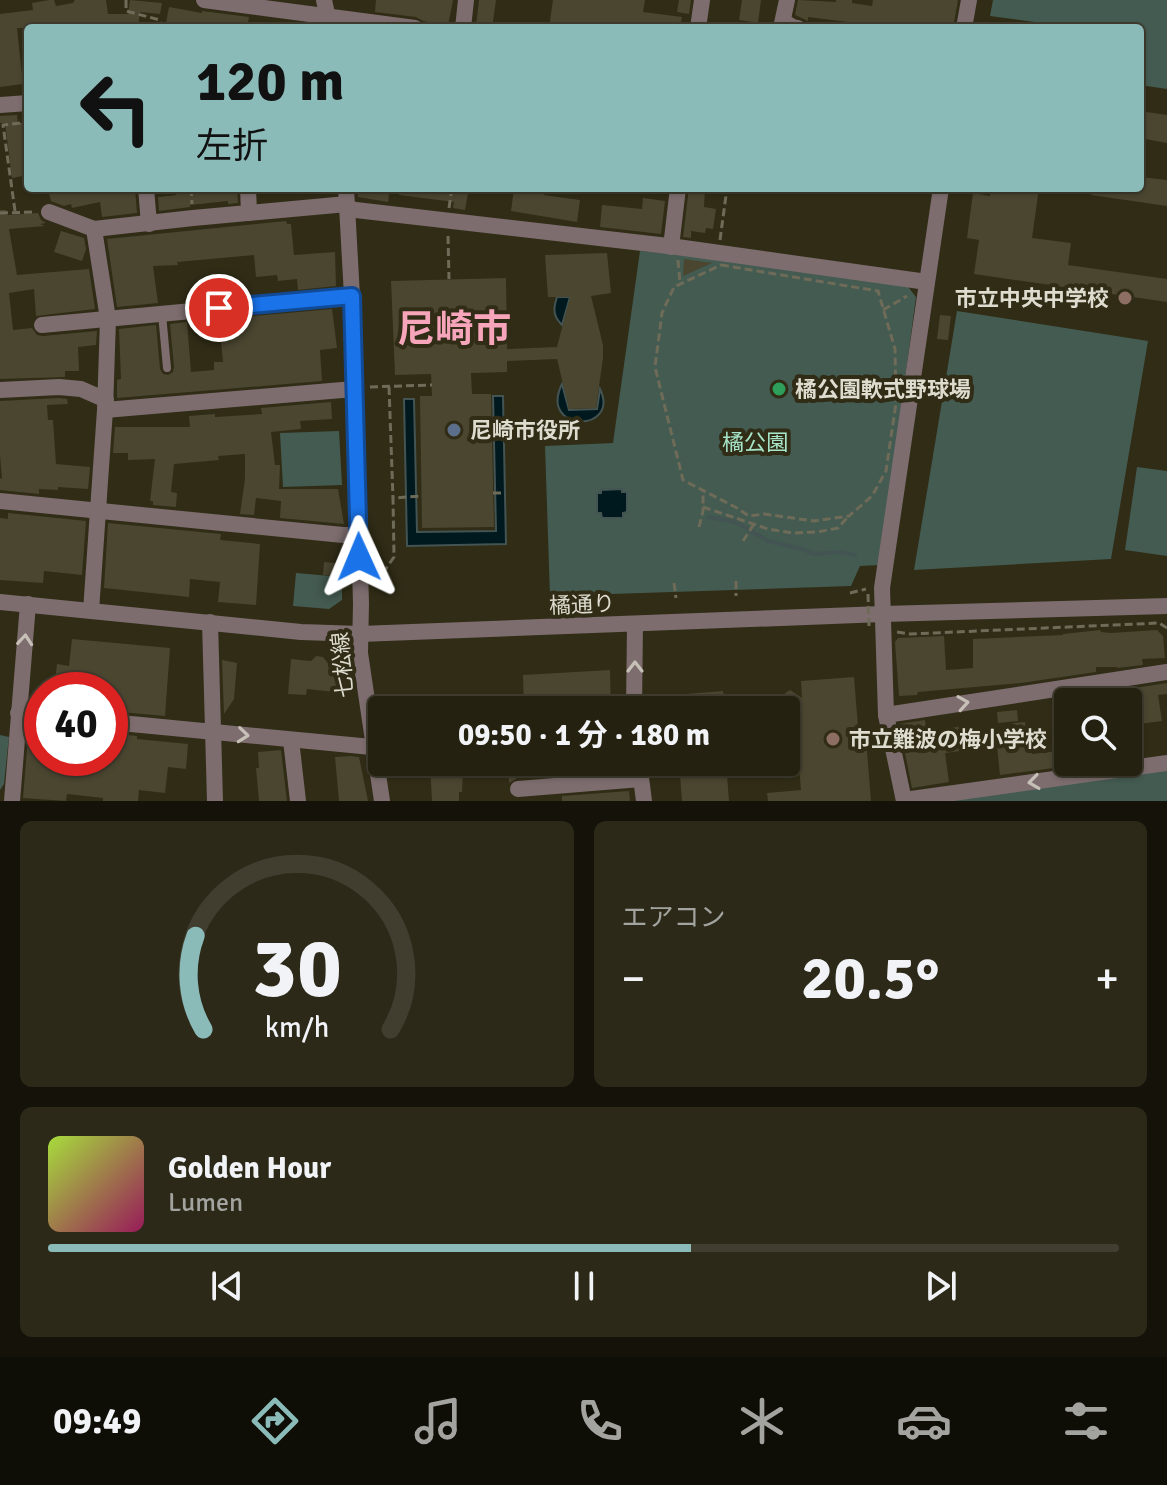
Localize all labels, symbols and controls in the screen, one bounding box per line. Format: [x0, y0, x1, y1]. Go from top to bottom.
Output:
text: 120 m [196, 47, 344, 116]
icon: left [64, 56, 168, 160]
text: 左折 [196, 124, 268, 169]
pin [185, 274, 253, 342]
place label: 市立中央中学校 [955, 285, 1109, 312]
icon: arrive [197, 286, 241, 330]
marker: 市立中央中学校 [1116, 289, 1134, 307]
district label: 尼崎市 [397, 306, 511, 353]
place label: 橘公園軟式野球場 [795, 376, 971, 403]
marker: 橘公園軟式野球場 [770, 380, 788, 398]
place label: 尼崎市役所 [470, 417, 580, 444]
marker: 尼崎市役所 [445, 421, 463, 439]
park label: 橘公園 [722, 429, 788, 456]
position arrow [317, 515, 401, 599]
street label: 橘通り [549, 590, 615, 619]
street label: 七松線 [326, 631, 359, 699]
one-way arrow [16, 633, 33, 646]
one-way arrow [626, 660, 644, 673]
speed limit sign: 40 [24, 672, 128, 776]
map controls [1054, 688, 1142, 776]
button: search [1054, 688, 1142, 776]
one-way arrow [956, 695, 970, 712]
text: 09:50 · 1 分 · 180 m [458, 717, 710, 754]
one-way arrow [237, 726, 250, 743]
place label: 市立難波の梅小学校 [849, 726, 1047, 753]
marker: 市立難波の梅小学校 [824, 730, 842, 748]
one-way arrow [1027, 773, 1041, 790]
text: エアコン [622, 902, 726, 934]
text: 30 [252, 918, 342, 1020]
text: 20.5° [801, 942, 939, 1016]
text: − [622, 952, 645, 1006]
text: + [1095, 952, 1119, 1006]
text: km/h [264, 1010, 329, 1045]
text: Golden Hour [168, 1150, 331, 1187]
text: Lumen [168, 1187, 243, 1219]
icon: previous [205, 1264, 249, 1308]
icon: pause [562, 1264, 606, 1308]
icon: next [919, 1264, 963, 1308]
icon: directions [247, 1393, 303, 1449]
icon: music [410, 1393, 466, 1449]
icon: phone [572, 1393, 628, 1449]
icon: climate [734, 1393, 790, 1449]
icon: car [896, 1393, 952, 1449]
icon: filters [1058, 1393, 1114, 1449]
text: 09:49 [53, 1399, 141, 1444]

